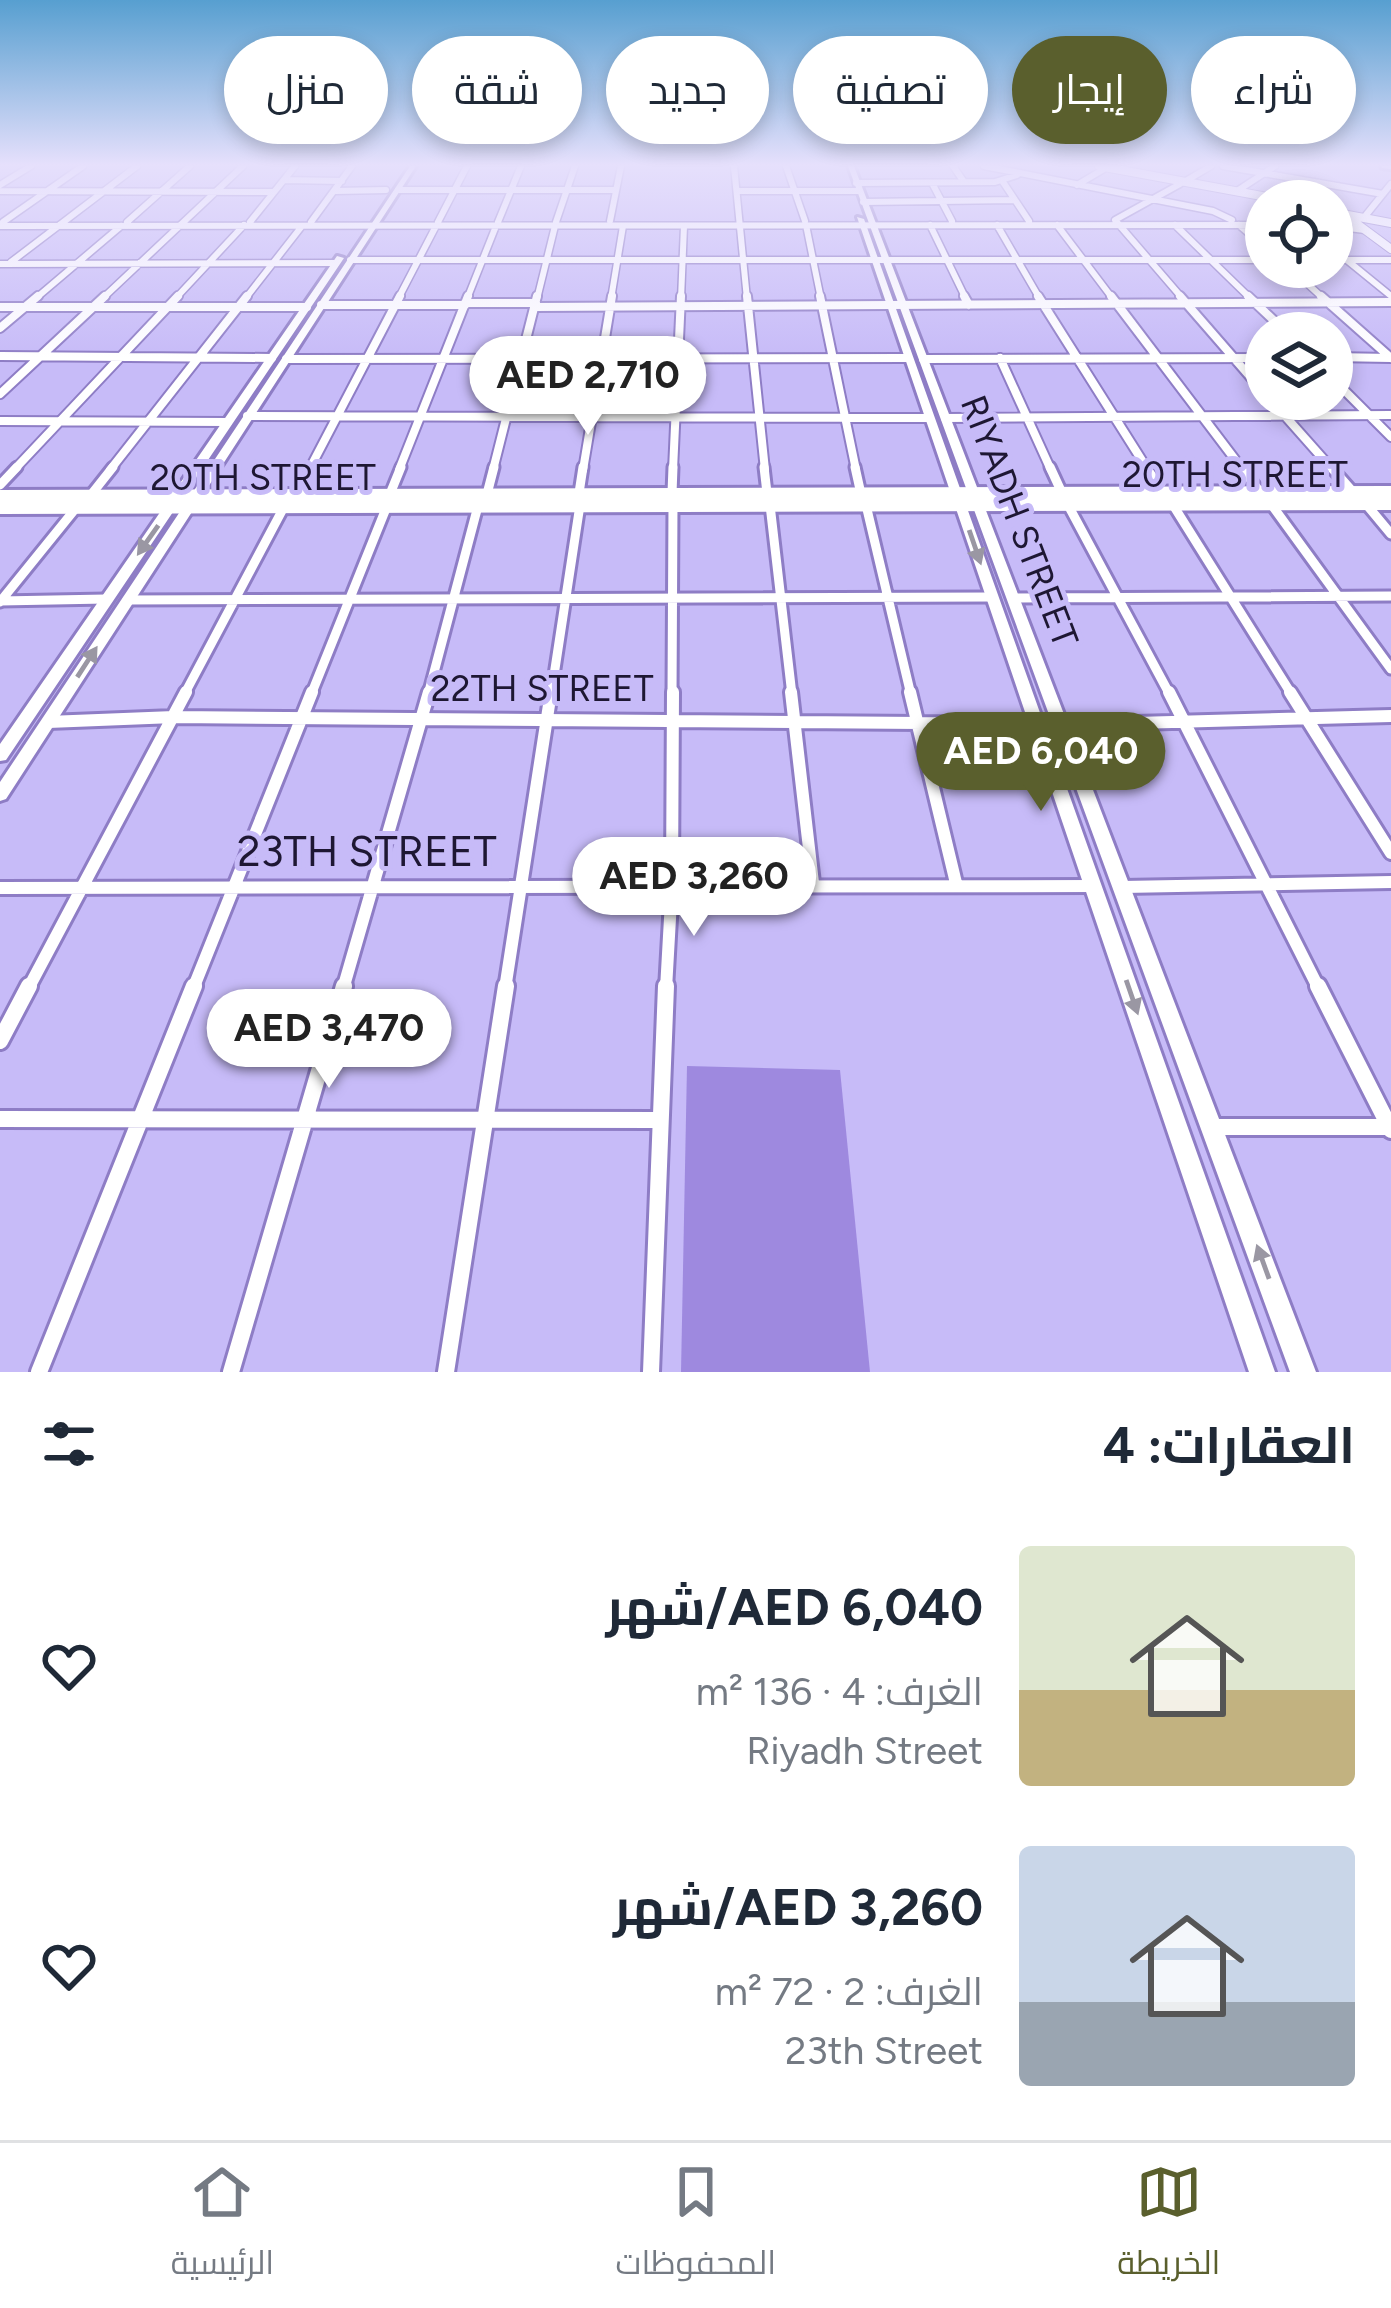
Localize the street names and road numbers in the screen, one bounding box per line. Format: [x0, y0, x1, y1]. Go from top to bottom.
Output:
street label: RIYADH STREET [952, 389, 1087, 653]
street label: 20TH STREET [1122, 453, 1348, 496]
street label: 20TH STREET [150, 456, 376, 499]
street label: 22TH STREET [430, 667, 654, 710]
street label: 23TH STREET [237, 826, 497, 877]

